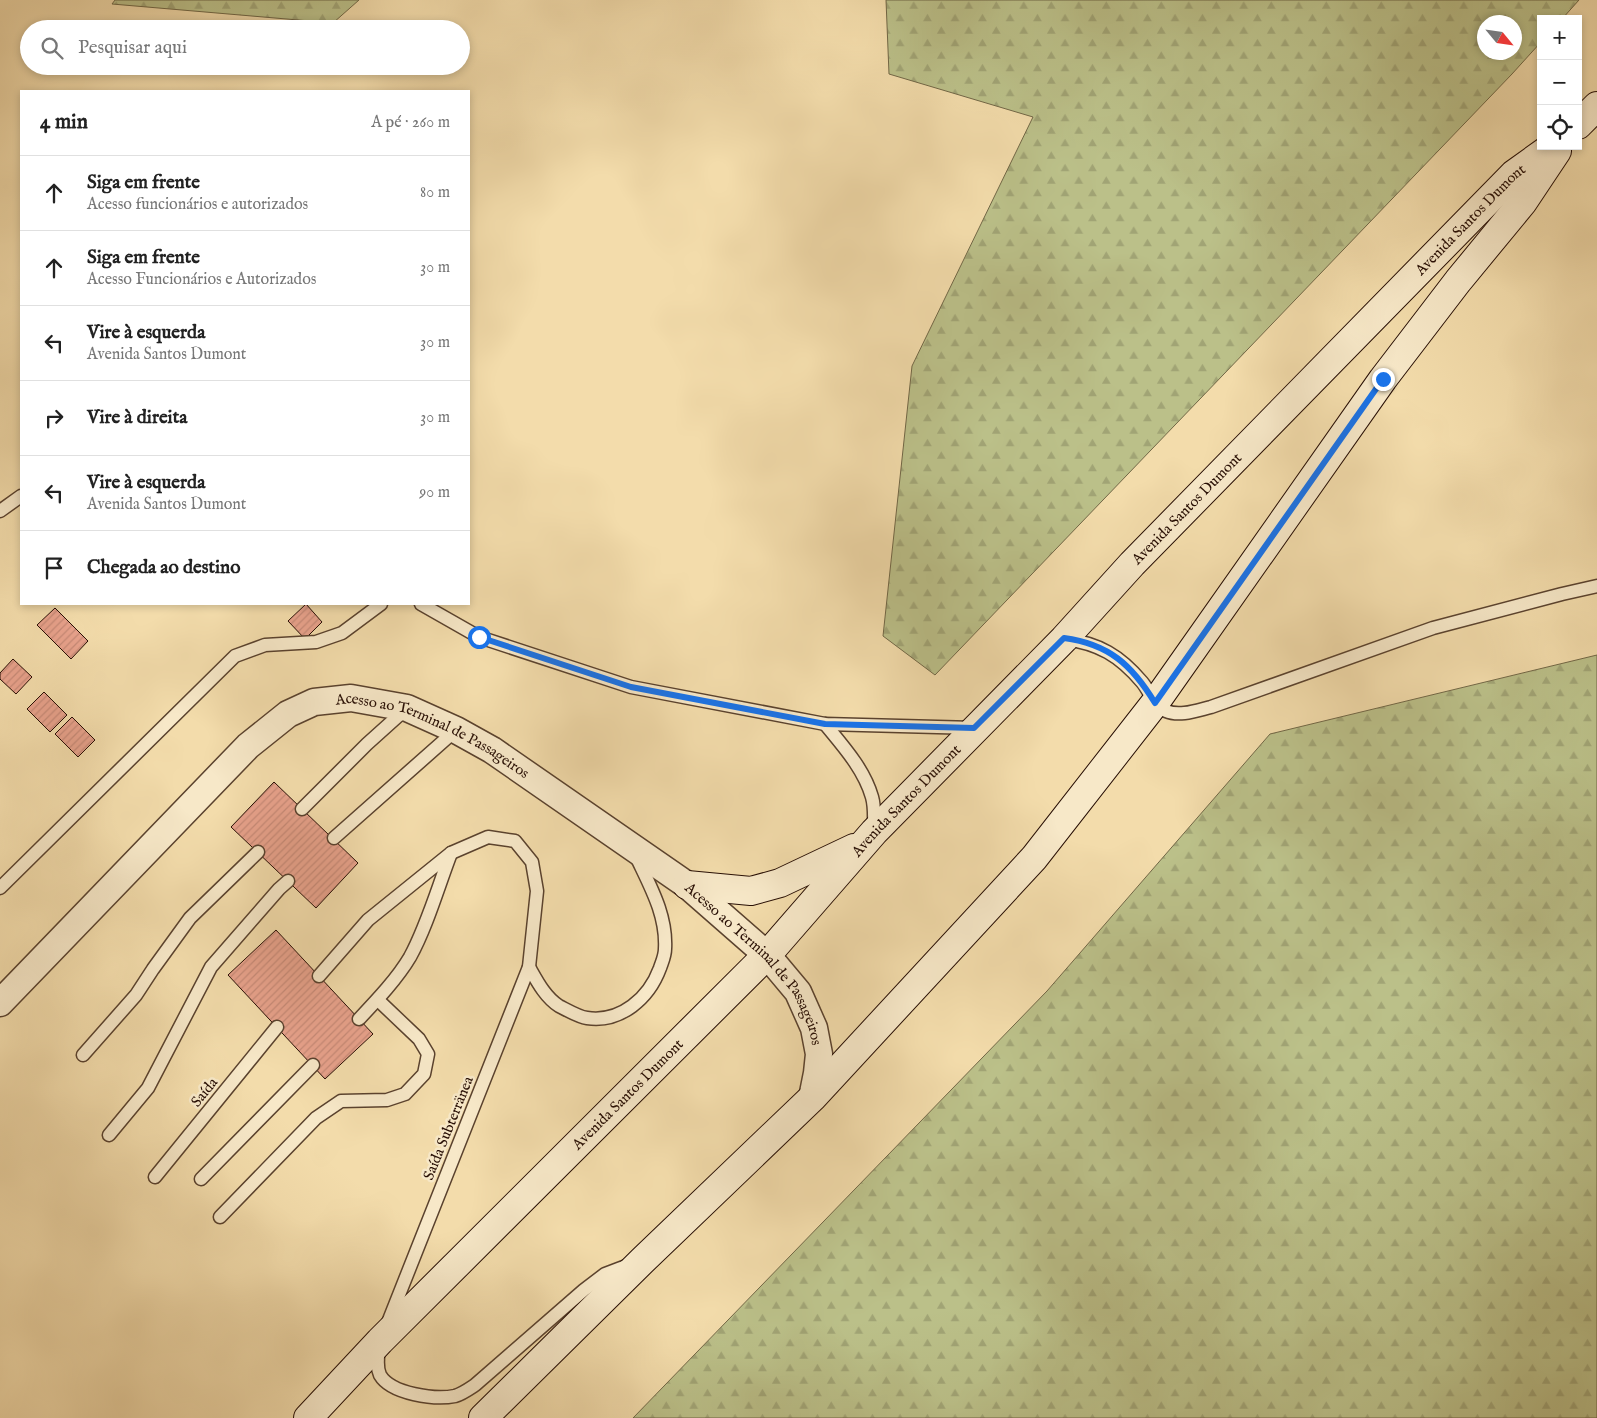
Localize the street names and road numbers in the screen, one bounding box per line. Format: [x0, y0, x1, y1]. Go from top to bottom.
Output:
street label: Avenida Santos Dumont [1410, 160, 1529, 280]
street label: Avenida Santos Dumont [1127, 449, 1246, 569]
street label: Acesso ao Terminal de Passageiros [333, 689, 533, 783]
street label: Avenida Santos Dumont [847, 740, 965, 862]
street label: Acesso ao Terminal de Passageiros [680, 878, 826, 1047]
street label: Avenida Santos Dumont [568, 1035, 687, 1155]
street label: Saída [187, 1073, 222, 1111]
street label: Saída Subterränea [419, 1073, 478, 1183]

